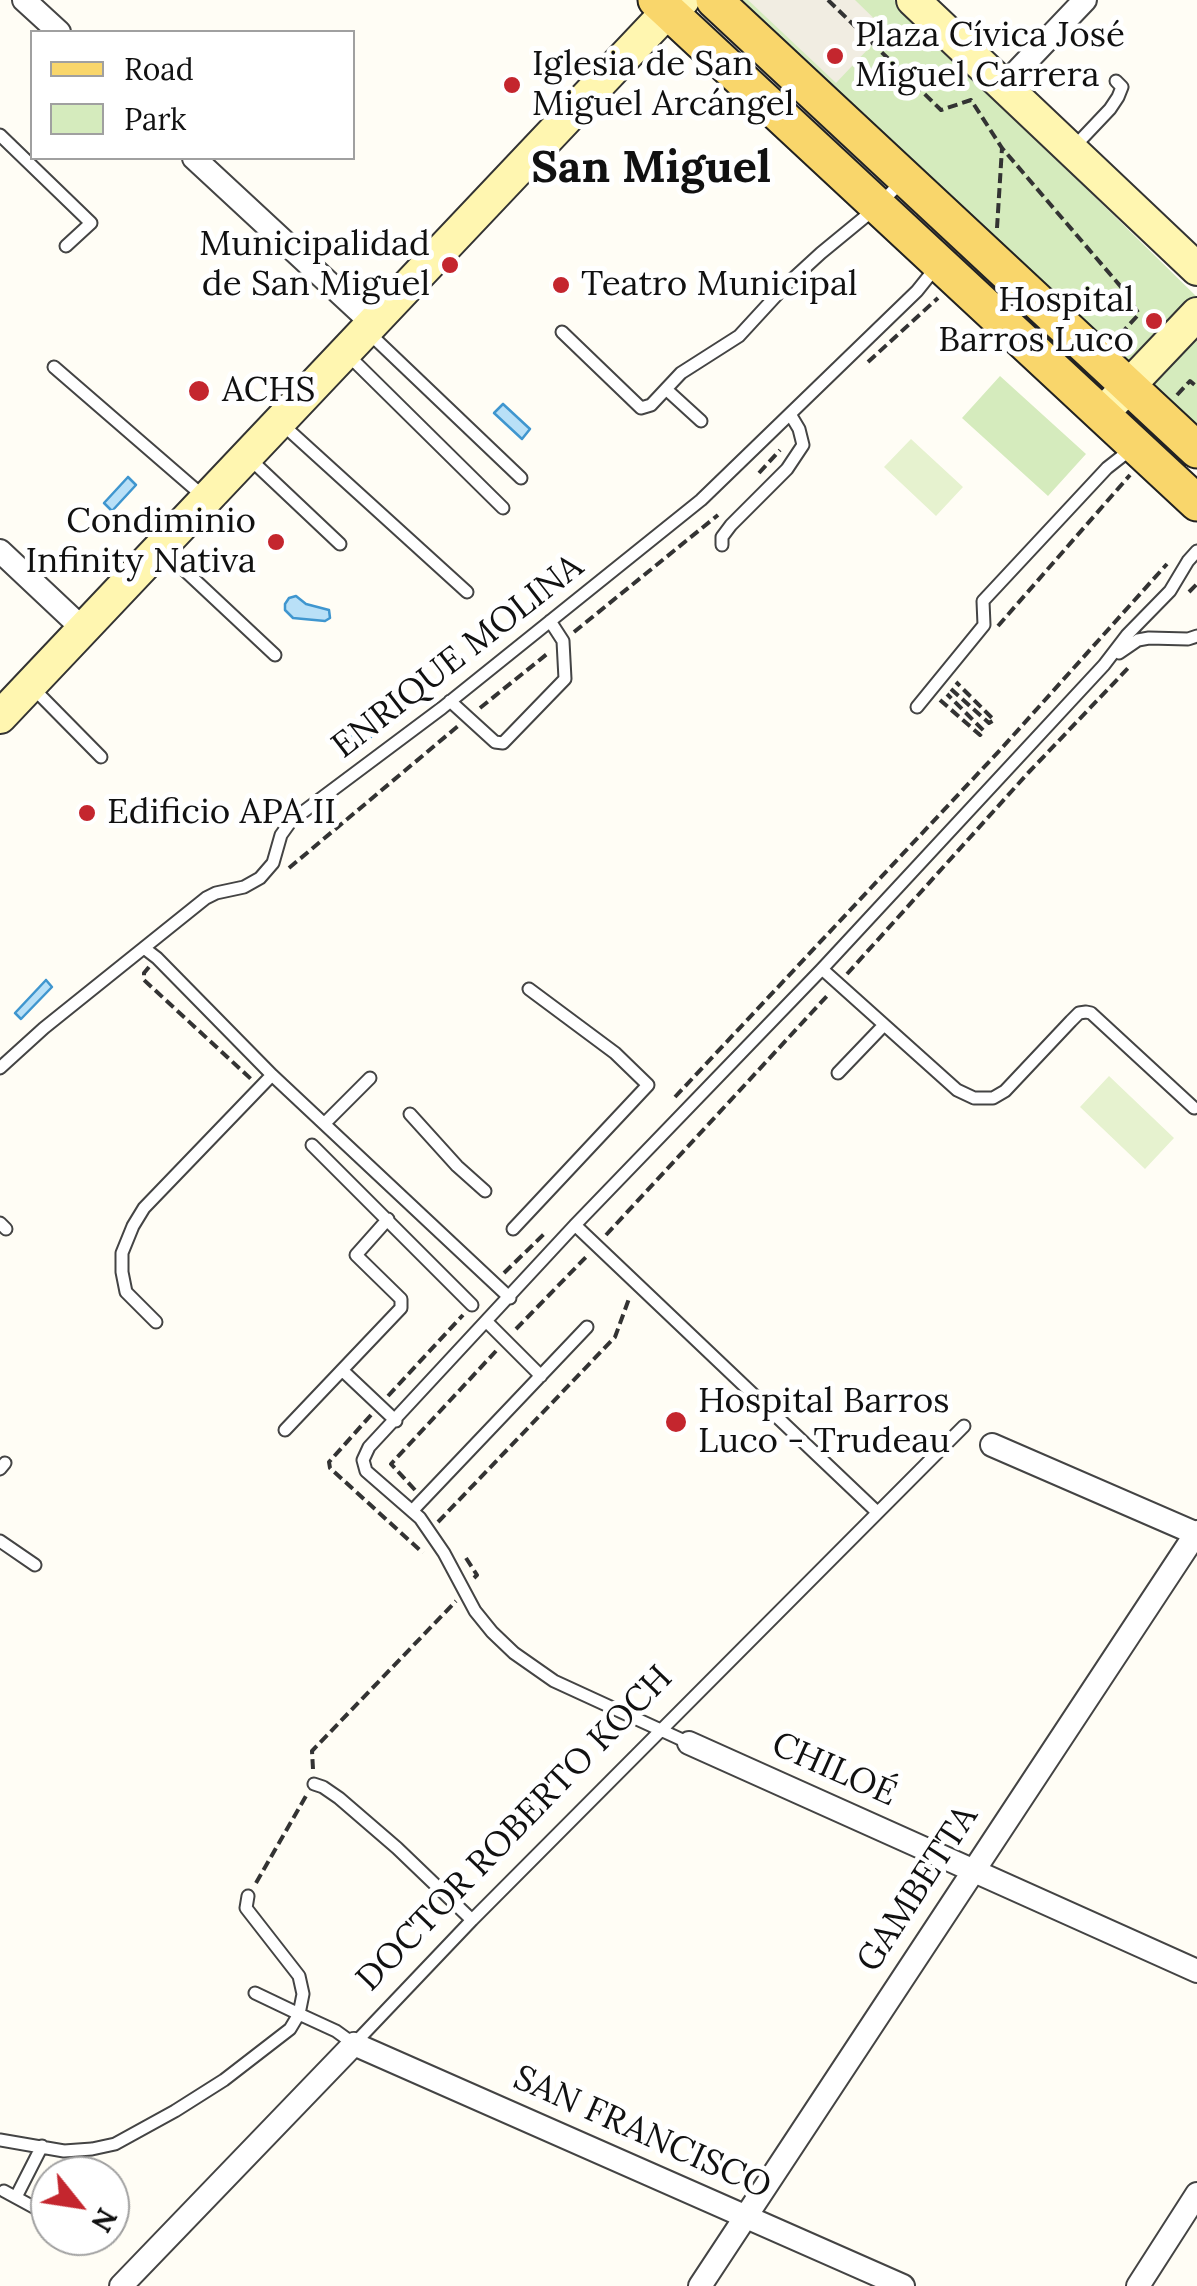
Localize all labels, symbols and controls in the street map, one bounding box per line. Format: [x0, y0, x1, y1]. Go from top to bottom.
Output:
place label: Plaza Cívica José Miguel Carrera [855, 15, 1125, 97]
legend [30, 30, 355, 160]
place label: Iglesia de San Miguel Arcángel [532, 44, 794, 126]
marker: Plaza Cívica José Miguel Carrera [824, 45, 846, 67]
text: Road [124, 50, 194, 88]
marker: Iglesia de San Miguel Arcángel [501, 74, 523, 96]
text: Park [124, 100, 186, 138]
district label: San Miguel [531, 142, 771, 196]
place label: Municipalidad de San Miguel [199, 224, 430, 306]
marker: Municipalidad de San Miguel [439, 254, 461, 276]
place label: Teatro Municipal [581, 264, 858, 306]
marker: Teatro Municipal [550, 274, 572, 296]
place label: Hospital Barros Luco [938, 280, 1134, 362]
marker: Hospital Barros Luco [1143, 310, 1165, 332]
place label: ACHS [222, 370, 315, 412]
marker: ACHS [186, 378, 212, 404]
place label: Condiminio Infinity Nativa [25, 501, 256, 583]
marker: Condiminio Infinity Nativa [265, 531, 287, 553]
street label: ENRIQUE MOLINA [324, 546, 592, 768]
place label: Edificio APA II [107, 792, 336, 834]
marker: Edificio APA II [76, 802, 98, 824]
place label: Hospital Barros Luco - Trudeau [698, 1381, 950, 1463]
marker: Hospital Barros Luco - Trudeau [663, 1409, 689, 1435]
street label: DOCTOR ROBERTO KOCH [348, 1658, 682, 2000]
street label: CHILOÉ [765, 1724, 903, 1816]
street label: GAMBETTA [849, 1798, 987, 1980]
street label: SAN FRANCISCO [507, 2057, 777, 2209]
north arrow [30, 2156, 130, 2256]
text: N [83, 2202, 125, 2238]

